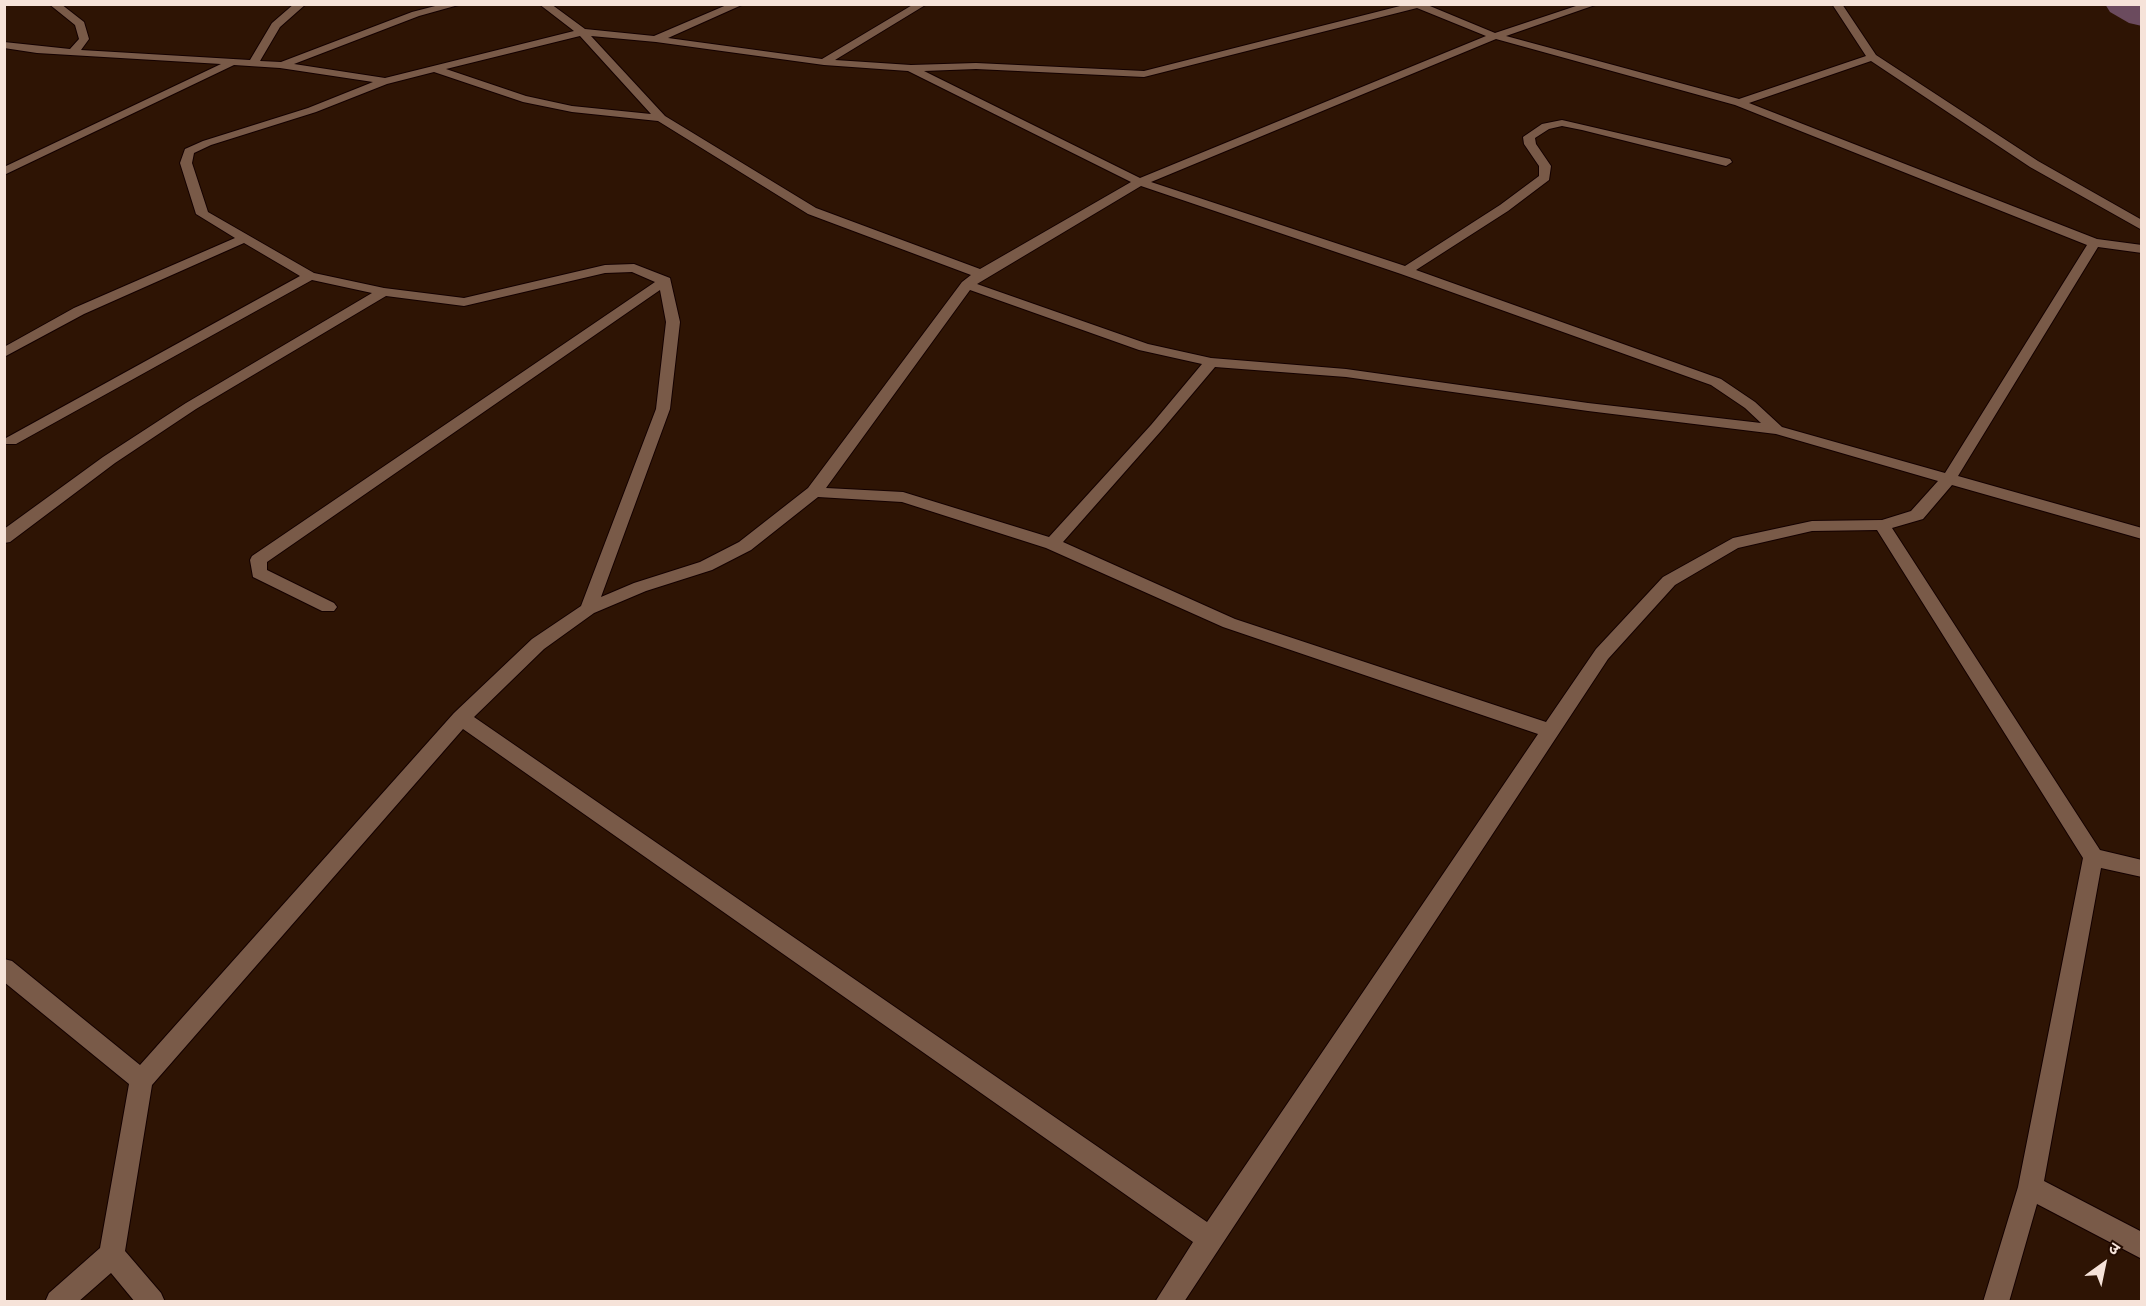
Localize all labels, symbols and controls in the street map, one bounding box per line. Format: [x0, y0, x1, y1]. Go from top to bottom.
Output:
north arrow [2074, 1234, 2134, 1294]
text: उ [2105, 1238, 2123, 1259]

